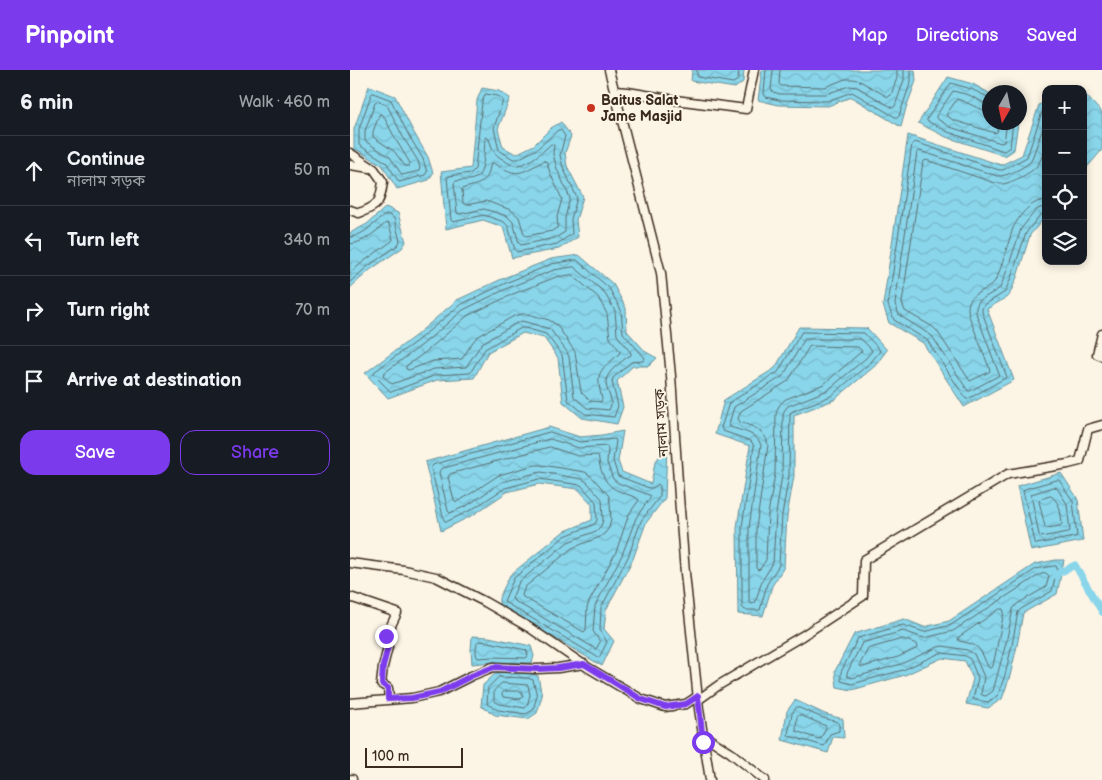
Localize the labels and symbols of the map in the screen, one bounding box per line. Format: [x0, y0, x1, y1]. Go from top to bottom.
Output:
north arrow [982, 85, 1027, 130]
place label: Baitus Salat Jame Masjid [601, 92, 682, 125]
marker: Baitus Salat Jame Masjid [585, 102, 597, 114]
street label: নালাম সড়ক [651, 388, 672, 459]
route end [375, 625, 398, 648]
route start [692, 731, 715, 754]
scale bar [365, 745, 462, 768]

